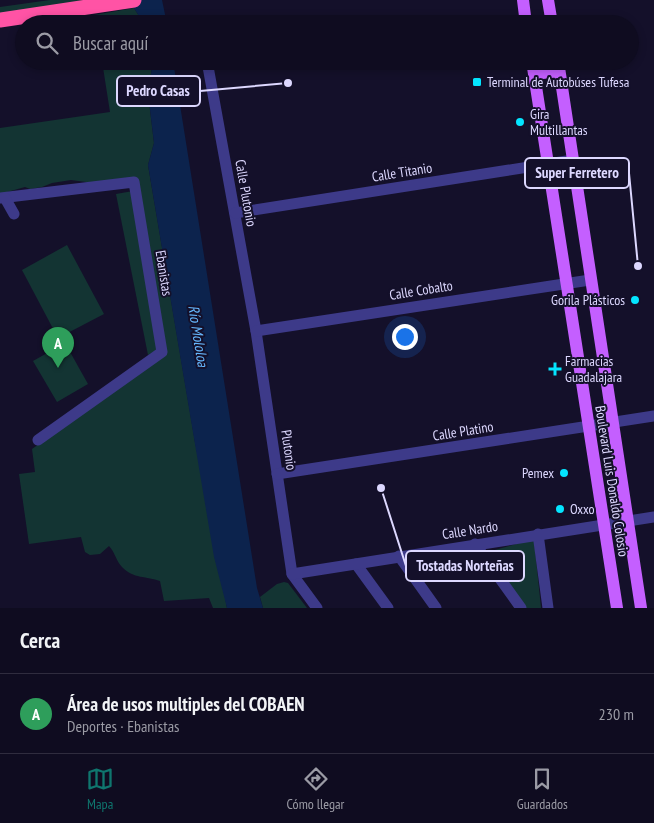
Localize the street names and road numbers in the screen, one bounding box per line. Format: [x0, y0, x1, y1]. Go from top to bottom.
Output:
street label: Calle Plutonio [231, 158, 261, 228]
street label: Calle Titanio [371, 158, 433, 186]
street label: Ebanistas [152, 249, 177, 297]
street label: Calle Cobalto [388, 276, 454, 304]
street label: Boulevard Luis Donaldo Colosio [591, 404, 633, 558]
street label: Calle Platino [431, 417, 495, 445]
street label: Plutonio [277, 429, 301, 471]
street label: Calle Nardo [441, 517, 499, 543]

